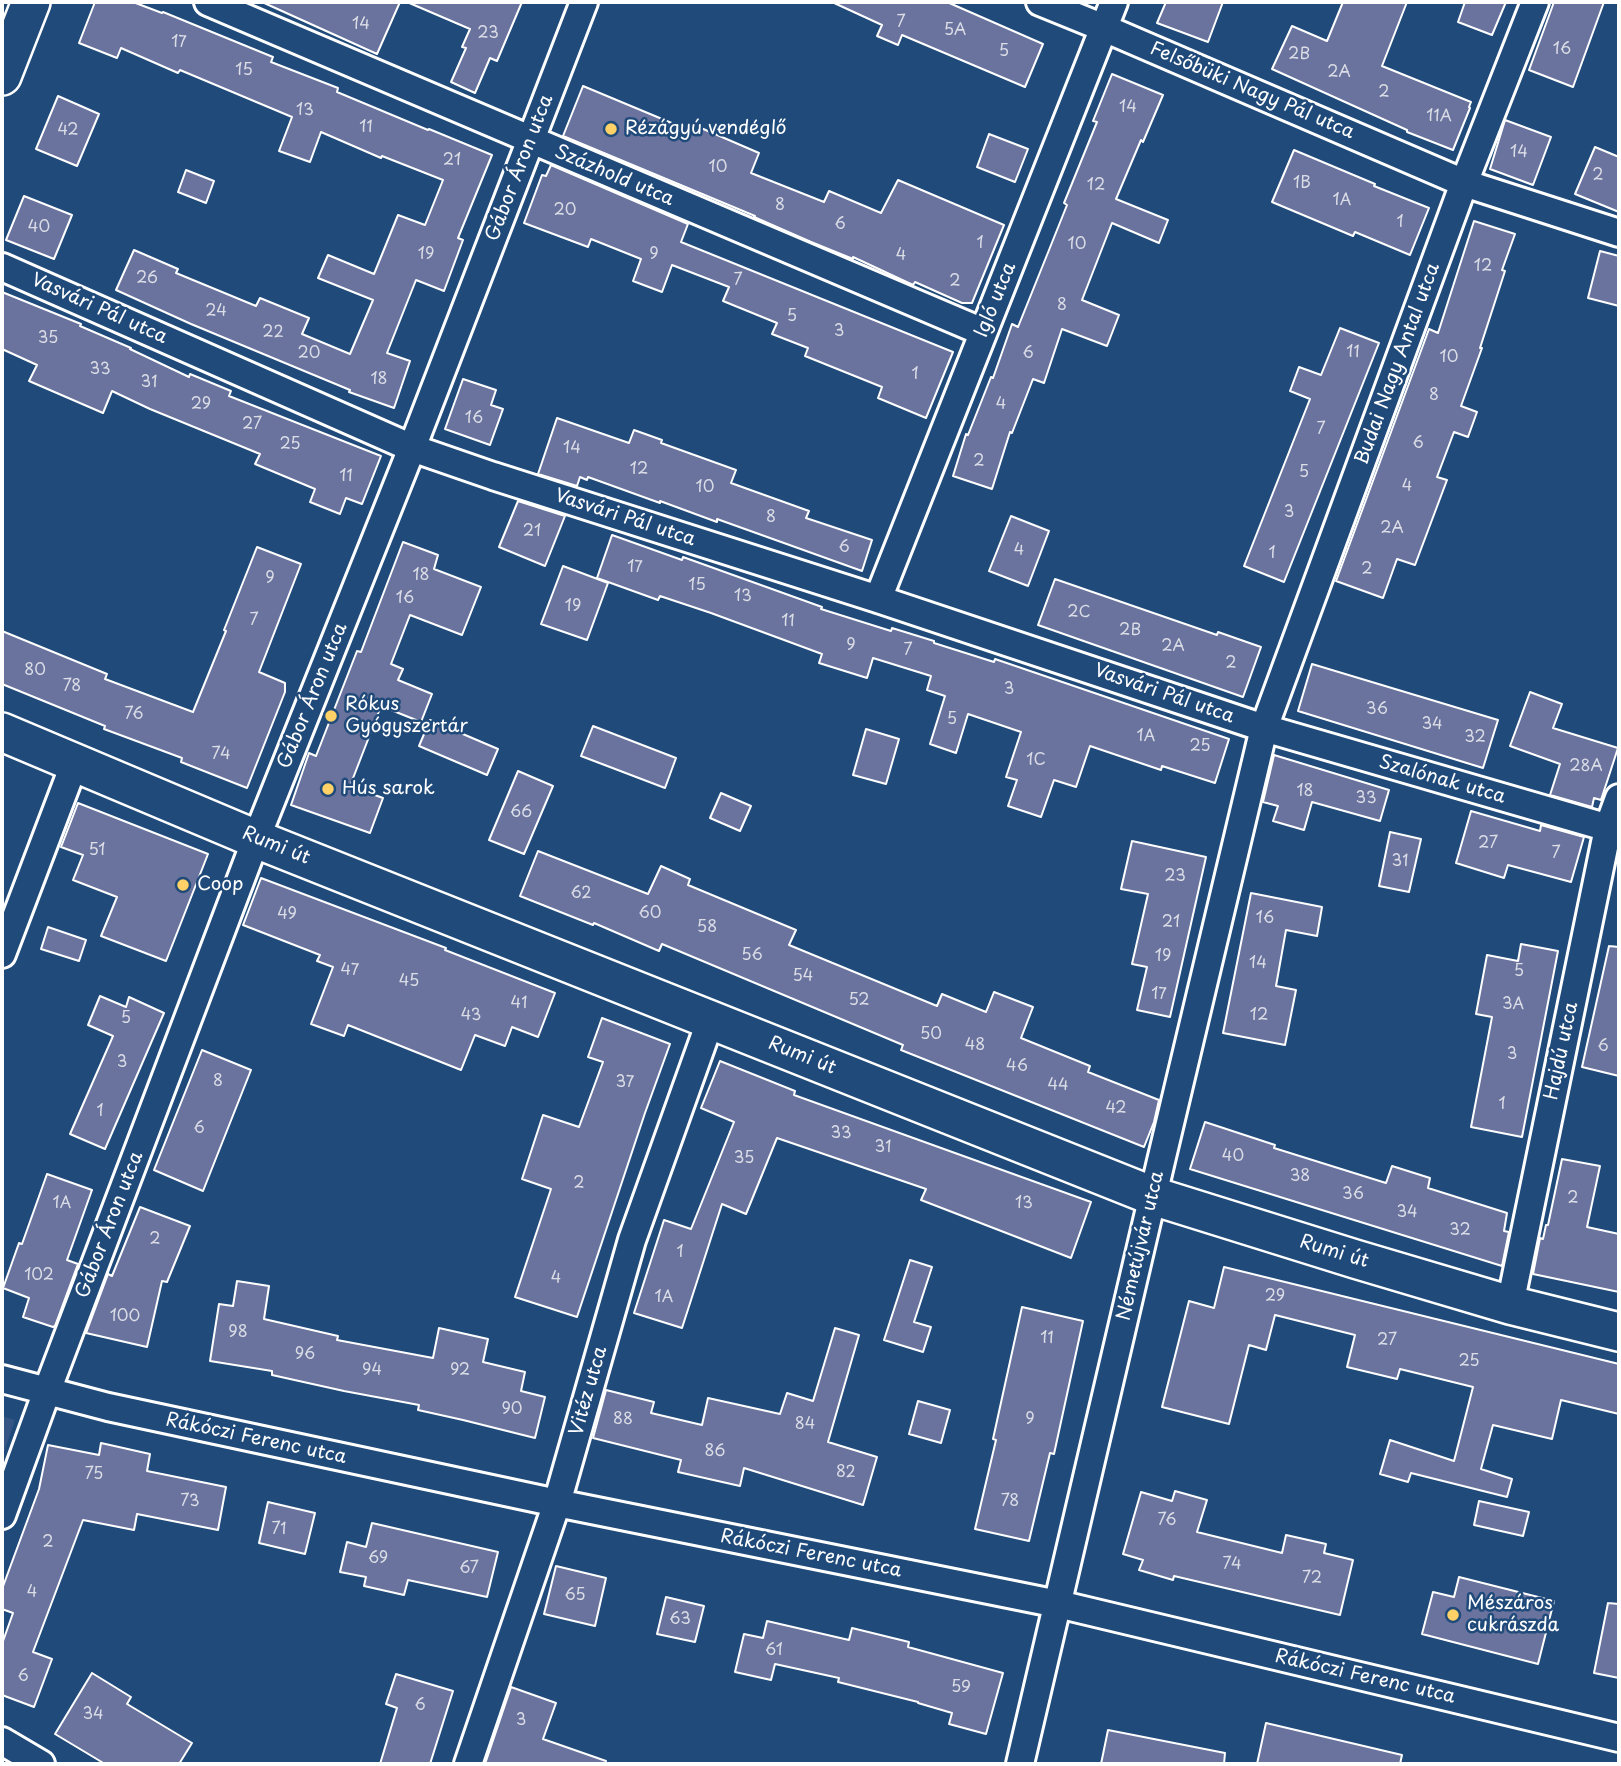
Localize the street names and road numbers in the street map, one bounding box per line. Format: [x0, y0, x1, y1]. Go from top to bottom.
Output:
street label: Felsőbüki Nagy Pál utca [1146, 38, 1358, 144]
street label: Gábor Áron utca [482, 92, 558, 244]
street label: Százhold utca [551, 141, 677, 211]
street label: Igló utca [971, 259, 1021, 341]
street label: Budai Nagy Antal utca [1351, 260, 1445, 468]
street label: Vasvári Pál utca [27, 269, 171, 349]
street label: Vasvári Pál utca [552, 485, 698, 551]
street label: Gábor Áron utca [273, 620, 353, 772]
street label: Vasvári Pál utca [1091, 659, 1237, 729]
street label: Szalónak utca [1376, 751, 1508, 809]
street label: Rumi út [239, 822, 313, 870]
street label: Hajdú utca [1541, 1000, 1583, 1102]
street label: Rumi út [765, 1032, 839, 1080]
street label: Gábor Áron utca [72, 1149, 148, 1301]
street label: Németújvár utca [1113, 1169, 1169, 1323]
street label: Rumi út [1297, 1231, 1371, 1273]
street label: Vitéz utca [565, 1344, 613, 1438]
street label: Rákóczi Ferenc utca [164, 1409, 348, 1469]
street label: Rákóczi Ferenc utca [718, 1525, 904, 1583]
street label: Rákóczi Ferenc utca [1273, 1645, 1457, 1709]

